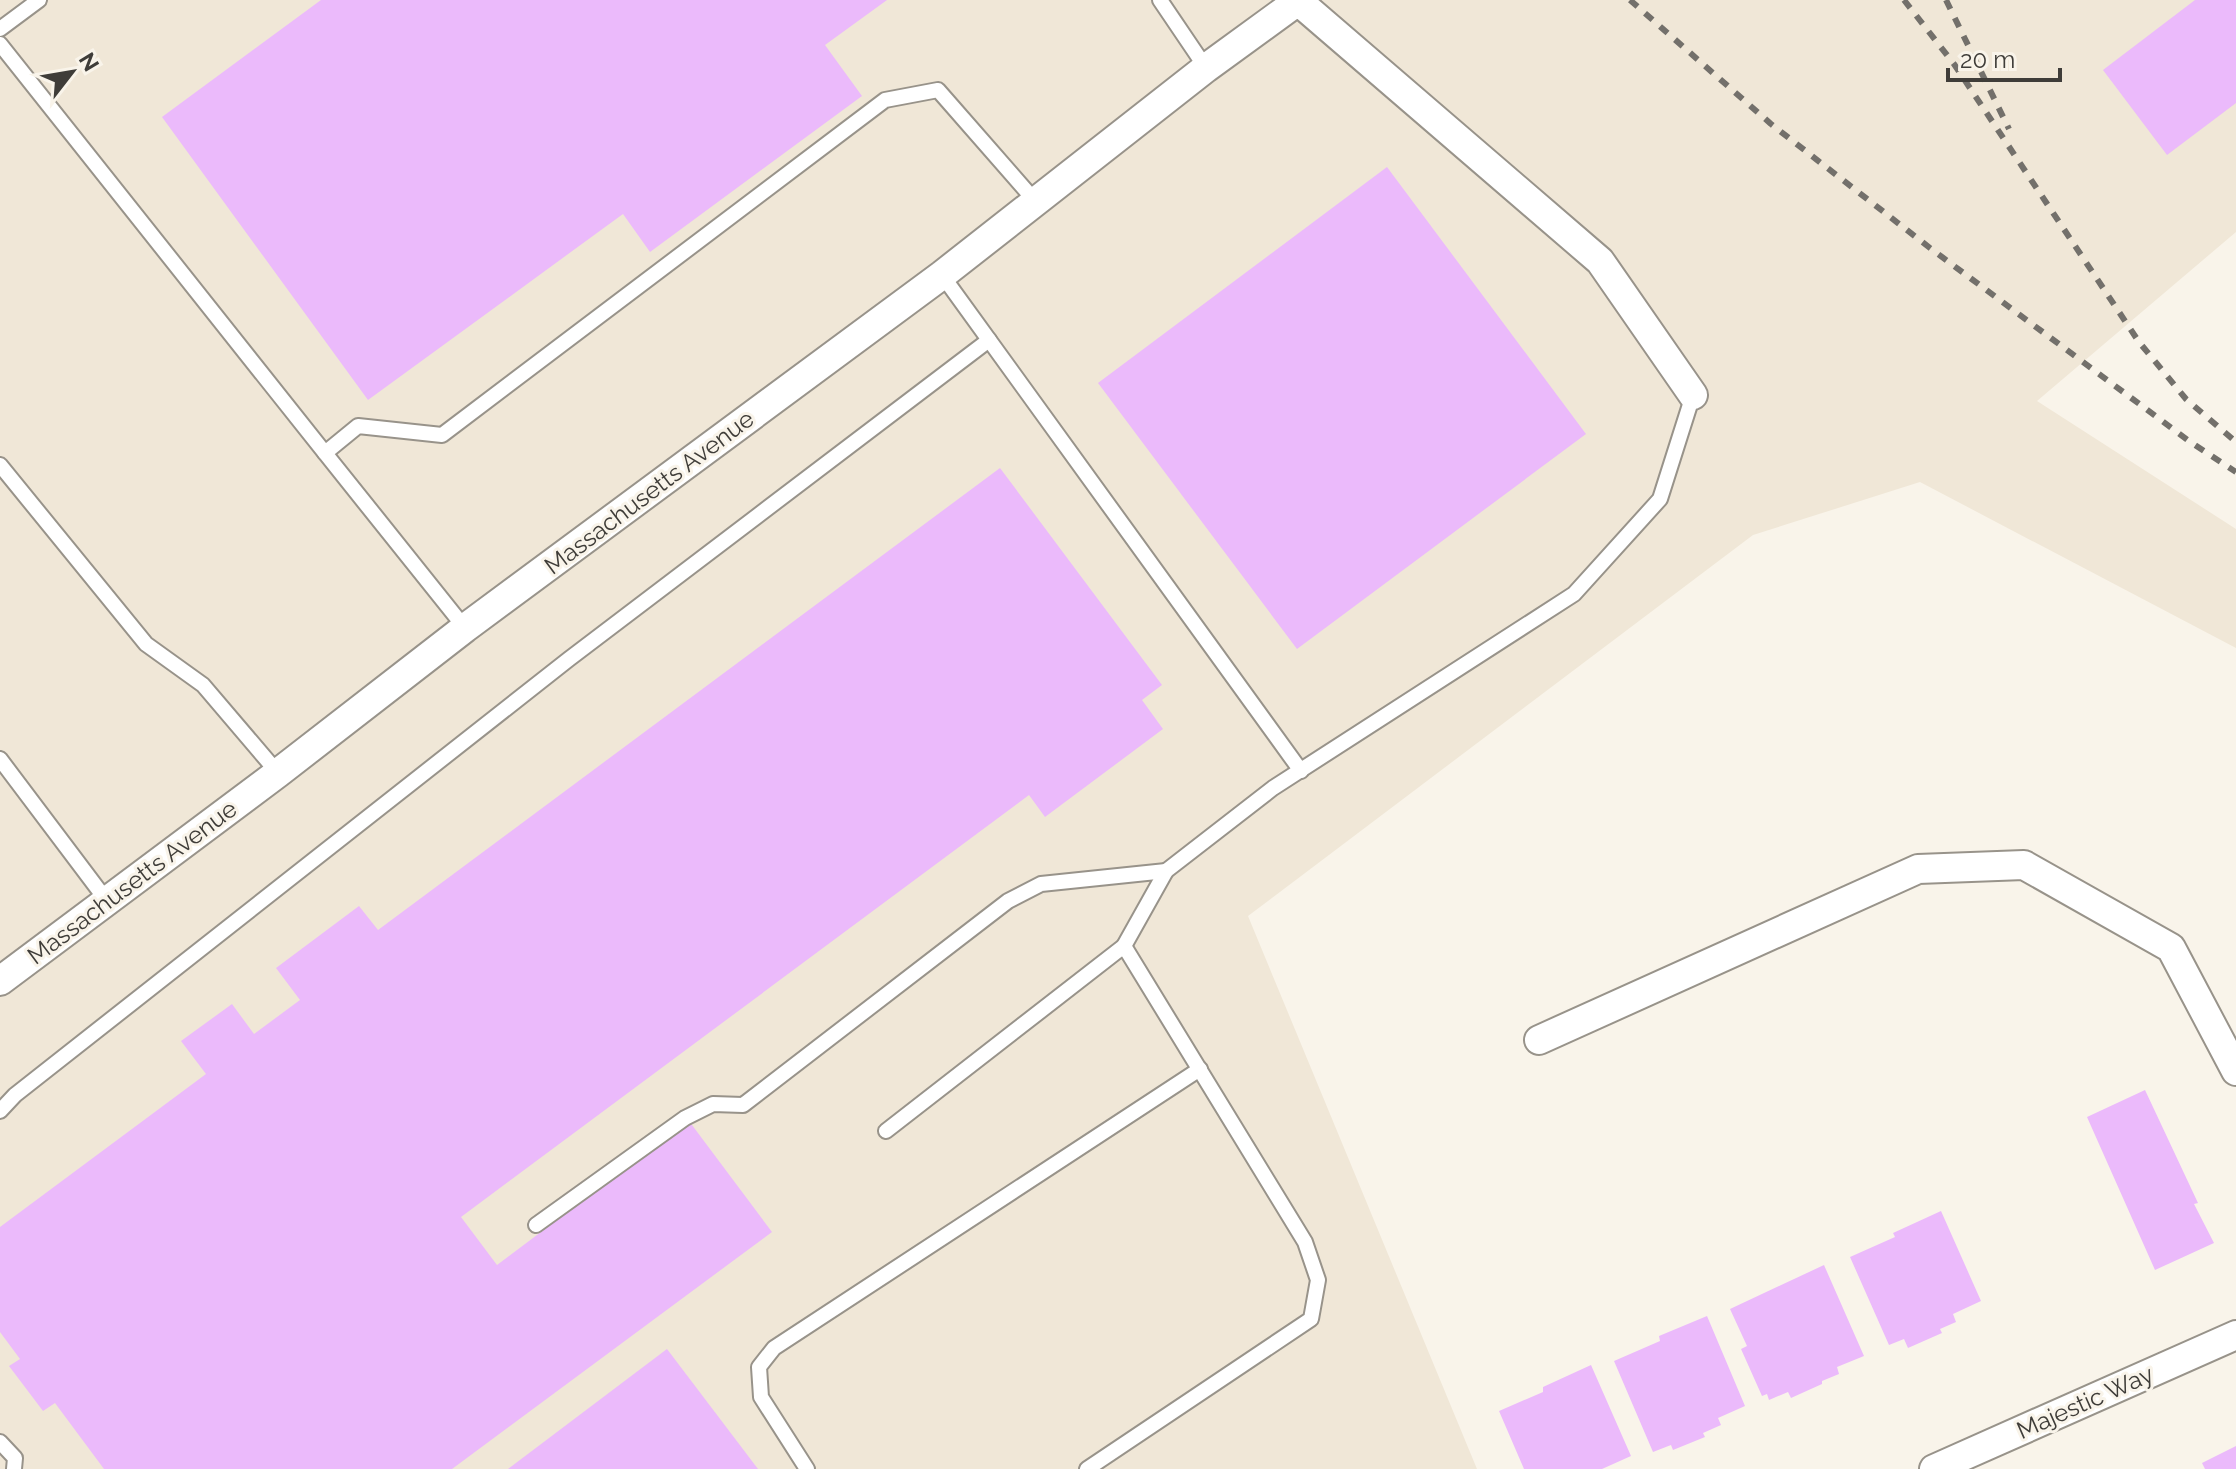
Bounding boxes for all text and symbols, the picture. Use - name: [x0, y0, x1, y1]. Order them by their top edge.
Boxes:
- north arrow: [32, 32, 112, 112]
- scale bar: [1948, 32, 2060, 82]
- text: 20 m: [1960, 45, 2015, 74]
- text: N: [74, 48, 105, 76]
- street label: Massachusetts Avenue: [539, 404, 759, 580]
- street label: Massachusetts Avenue: [22, 794, 242, 970]
- street label: Majestic Way: [2012, 1359, 2158, 1445]

